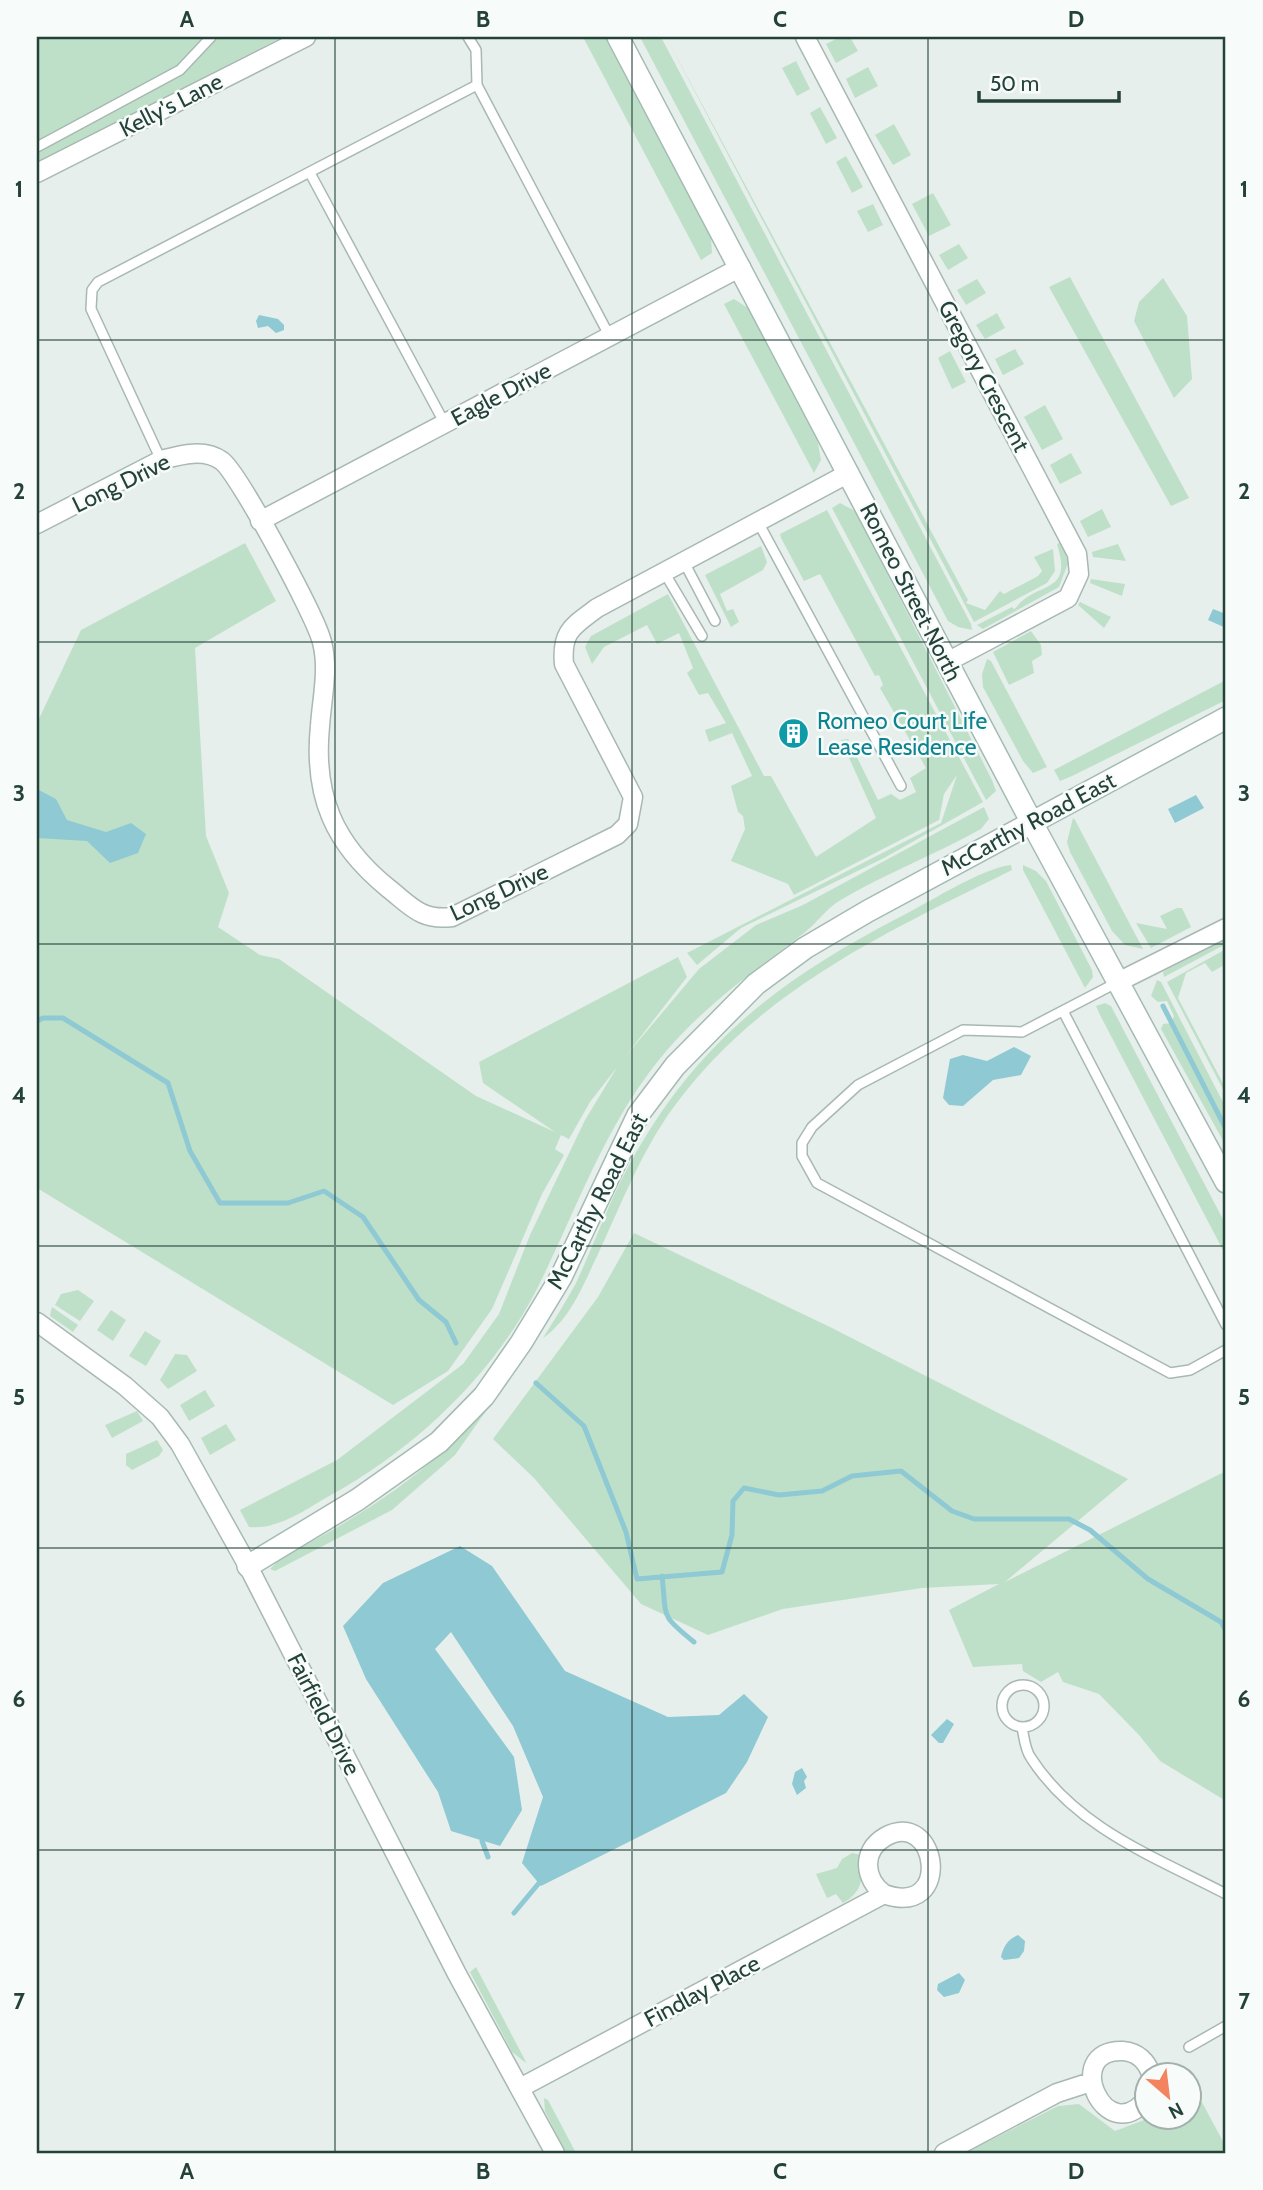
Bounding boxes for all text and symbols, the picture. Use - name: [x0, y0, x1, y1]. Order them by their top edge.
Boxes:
- text: A: [180, 5, 195, 33]
- text: B: [476, 5, 490, 33]
- text: C: [773, 5, 787, 33]
- text: D: [1068, 5, 1084, 33]
- scale bar: [979, 60, 1120, 104]
- street label: Kelly's Lane: [115, 67, 227, 143]
- text: 50 m: [990, 71, 1039, 96]
- text: 1: [15, 175, 23, 203]
- text: 1: [1240, 175, 1248, 203]
- street label: Gregory Crescent: [932, 296, 1036, 457]
- street label: Eagle Drive: [446, 356, 556, 432]
- street label: Long Drive: [68, 447, 175, 519]
- text: 2: [13, 477, 25, 505]
- text: 2: [1238, 477, 1250, 505]
- street label: Romeo Street North: [854, 498, 968, 686]
- place label: Romeo Court Life Lease Residence: [817, 707, 987, 761]
- building icon: Romeo Court Life Lease Residence: [777, 717, 811, 751]
- street label: McCarthy Road East: [936, 766, 1120, 882]
- text: 3: [13, 779, 25, 807]
- text: 3: [1238, 779, 1250, 807]
- street label: Long Drive: [445, 857, 553, 927]
- text: 4: [12, 1081, 26, 1109]
- text: 4: [1237, 1081, 1251, 1109]
- street label: McCarthy Road East: [541, 1108, 654, 1294]
- text: 5: [13, 1383, 25, 1411]
- text: 5: [1238, 1383, 1250, 1411]
- street label: Fairfield Drive: [281, 1648, 367, 1780]
- text: 6: [13, 1685, 25, 1713]
- text: 6: [1238, 1685, 1250, 1713]
- street label: Findlay Place: [639, 1949, 765, 2033]
- text: 7: [13, 1987, 25, 2015]
- text: 7: [1238, 1987, 1250, 2015]
- north arrow: [1134, 2060, 1204, 2130]
- text: N: [1164, 2097, 1187, 2124]
- text: A: [180, 2157, 195, 2185]
- text: B: [476, 2157, 490, 2185]
- text: C: [773, 2157, 787, 2185]
- text: D: [1068, 2157, 1084, 2185]

